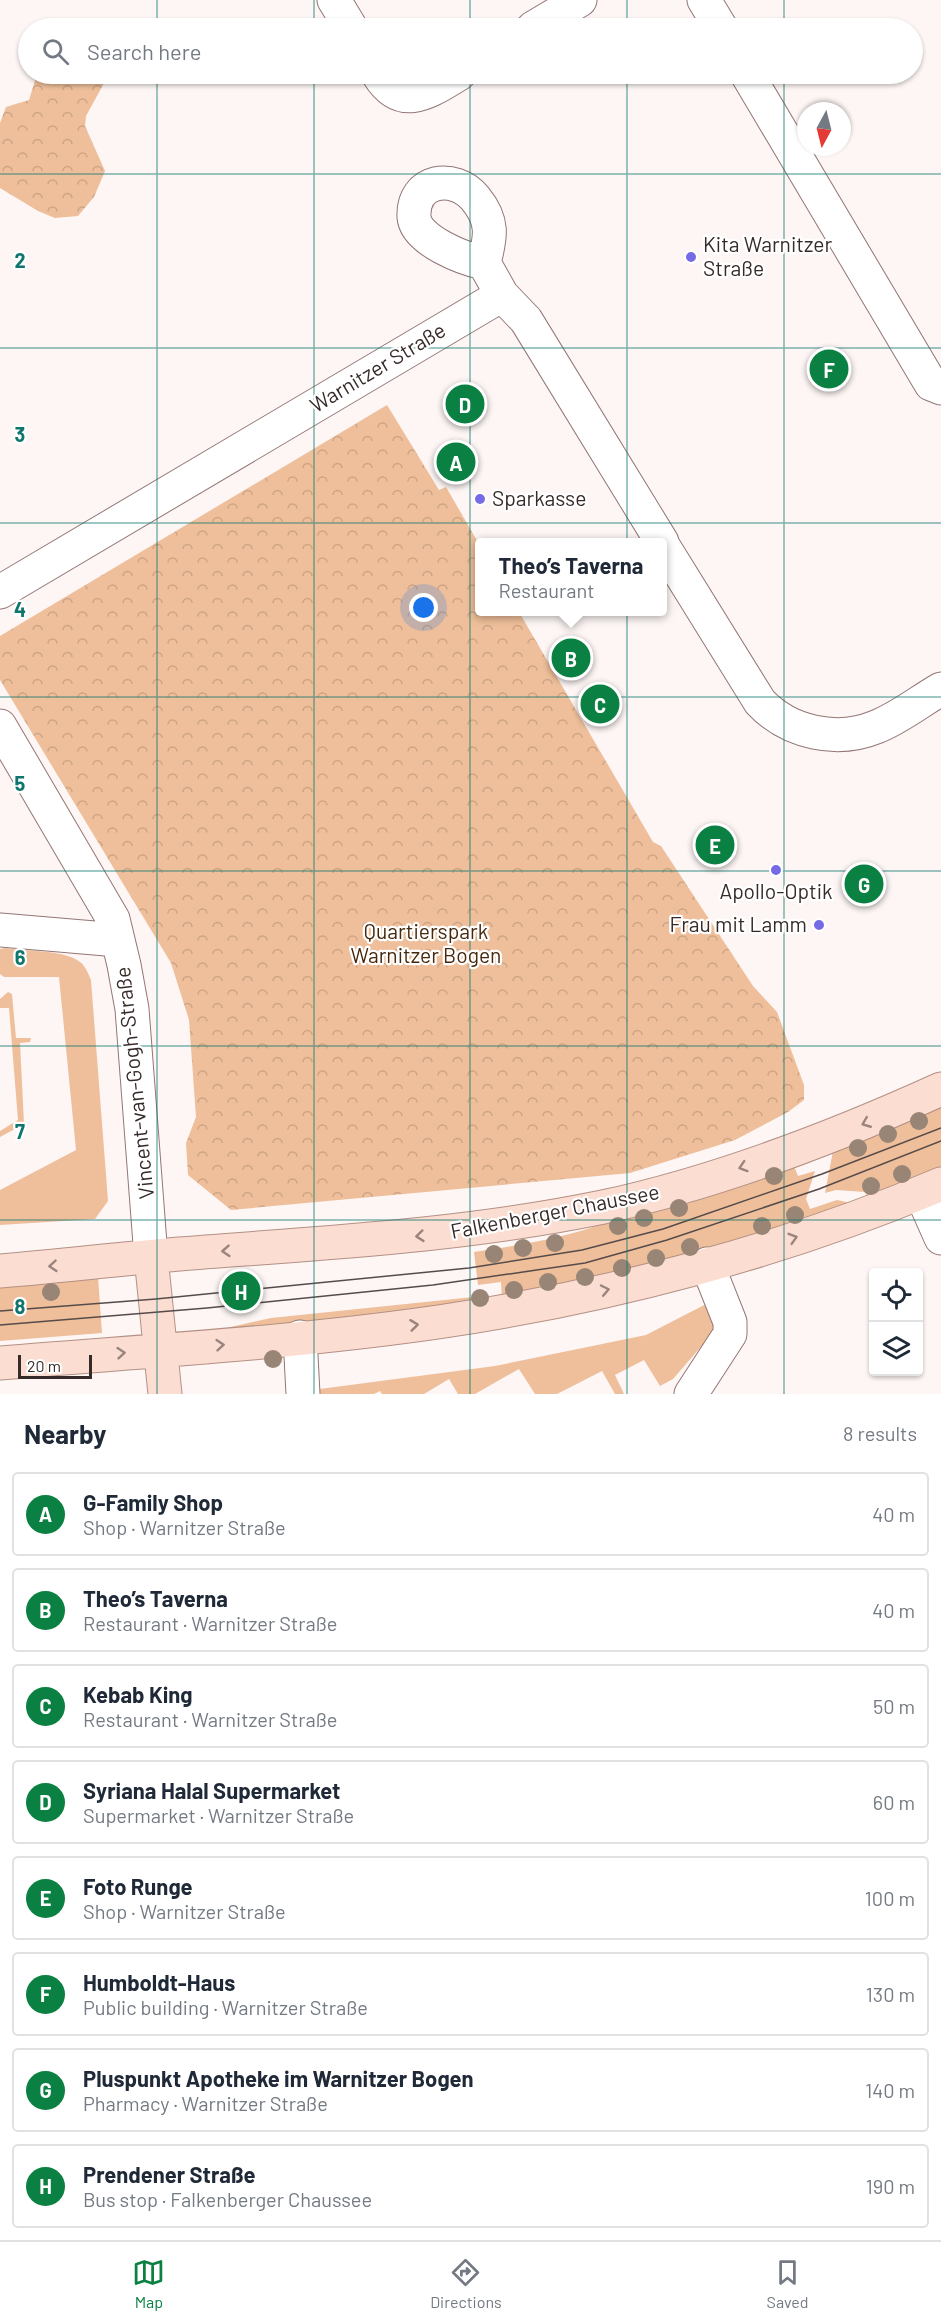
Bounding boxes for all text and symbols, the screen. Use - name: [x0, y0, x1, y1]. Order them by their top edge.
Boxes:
- search box: [18, 18, 923, 84]
- icon: search: [39, 35, 72, 68]
- text: Search here: [87, 38, 201, 64]
- north arrow: [797, 102, 851, 156]
- place label: Kita Warnitzer Straße: [703, 231, 832, 280]
- text: 2: [14, 248, 26, 272]
- marker: Kita Warnitzer Straße: [684, 250, 698, 264]
- street label: Warnitzer Straße: [305, 316, 450, 417]
- pin: F: [810, 346, 848, 392]
- pin: D: [446, 382, 484, 426]
- text: 3: [15, 422, 25, 446]
- pin: A: [436, 440, 476, 484]
- place label: Sparkasse: [492, 485, 586, 510]
- marker: Sparkasse: [473, 492, 487, 506]
- popup: [475, 538, 667, 616]
- text: Theo’s Taverna: [499, 552, 643, 578]
- text: Restaurant: [499, 578, 595, 602]
- your location: [409, 593, 438, 622]
- text: 4: [14, 597, 26, 621]
- pin: B: [552, 636, 590, 680]
- pin: C: [580, 682, 620, 726]
- text: 5: [15, 771, 26, 795]
- pin: E: [696, 822, 734, 868]
- pin: G: [844, 862, 884, 906]
- marker: Apollo-Optik: [769, 863, 783, 877]
- place label: Apollo-Optik: [719, 878, 833, 903]
- place label: Frau mit Lamm: [670, 911, 807, 936]
- park label: Quartierspark Warnitzer Bogen: [351, 918, 501, 967]
- marker: Frau mit Lamm: [812, 918, 826, 932]
- text: 6: [15, 945, 26, 969]
- street label: Vincent-van-Gogh-Straße: [109, 966, 158, 1201]
- one-way arrow: [861, 1116, 872, 1128]
- text: 7: [15, 1119, 25, 1143]
- one-way arrow: [738, 1160, 749, 1172]
- street label: Falkenberger Chaussee: [448, 1178, 661, 1243]
- one-way arrow: [415, 1229, 425, 1241]
- one-way arrow: [787, 1233, 798, 1245]
- one-way arrow: [221, 1244, 230, 1257]
- one-way arrow: [49, 1259, 58, 1272]
- pin: H: [222, 1268, 260, 1314]
- map controls: [869, 1268, 923, 1376]
- button: locate: [869, 1268, 923, 1322]
- one-way arrow: [600, 1284, 610, 1297]
- text: 8: [15, 1294, 26, 1318]
- one-way arrow: [409, 1319, 418, 1332]
- button: layers: [869, 1322, 923, 1376]
- one-way arrow: [215, 1339, 224, 1352]
- one-way arrow: [117, 1347, 126, 1360]
- scale bar: [18, 1352, 92, 1380]
- text: 20 m: [27, 1356, 61, 1375]
- text: Nearby: [24, 1418, 106, 1449]
- text: 8 results: [843, 1421, 917, 1445]
- text: G-Family Shop: [83, 1489, 223, 1515]
- text: A: [39, 1502, 52, 1526]
- text: 40 m: [872, 1502, 915, 1526]
- text: Shop · Warnitzer Straße: [83, 1515, 286, 1539]
- text: Theo’s Taverna: [83, 1585, 228, 1611]
- text: B: [39, 1598, 52, 1622]
- text: 40 m: [872, 1598, 915, 1622]
- text: Restaurant · Warnitzer Straße: [83, 1611, 338, 1635]
- text: Kebab King: [83, 1681, 193, 1707]
- text: C: [39, 1694, 52, 1718]
- text: 50 m: [873, 1694, 915, 1718]
- text: Restaurant · Warnitzer Straße: [83, 1707, 338, 1731]
- text: Syriana Halal Supermarket: [83, 1777, 340, 1803]
- text: D: [39, 1790, 52, 1814]
- text: 60 m: [873, 1790, 915, 1814]
- text: Supermarket · Warnitzer Straße: [83, 1803, 354, 1827]
- text: Foto Runge: [83, 1873, 193, 1899]
- text: E: [40, 1886, 51, 1910]
- text: 100 m: [865, 1886, 915, 1910]
- text: Shop · Warnitzer Straße: [83, 1899, 286, 1923]
- text: Humboldt-Haus: [83, 1969, 235, 1995]
- text: F: [40, 1982, 51, 2006]
- text: 130 m: [866, 1982, 915, 2006]
- text: Public building · Warnitzer Straße: [83, 1995, 368, 2019]
- text: Pluspunkt Apotheke im Warnitzer Bogen: [83, 2065, 474, 2091]
- text: G: [39, 2078, 52, 2102]
- text: 140 m: [865, 2078, 915, 2102]
- text: Pharmacy · Warnitzer Straße: [83, 2091, 328, 2115]
- text: Prendener Straße: [83, 2161, 256, 2187]
- text: H: [39, 2174, 52, 2198]
- text: 190 m: [866, 2174, 915, 2198]
- text: Bus stop · Falkenberger Chaussee: [83, 2187, 372, 2211]
- tab: Map: [132, 2256, 165, 2311]
- tab: Directions: [430, 2256, 502, 2311]
- tab: Saved: [767, 2256, 809, 2311]

